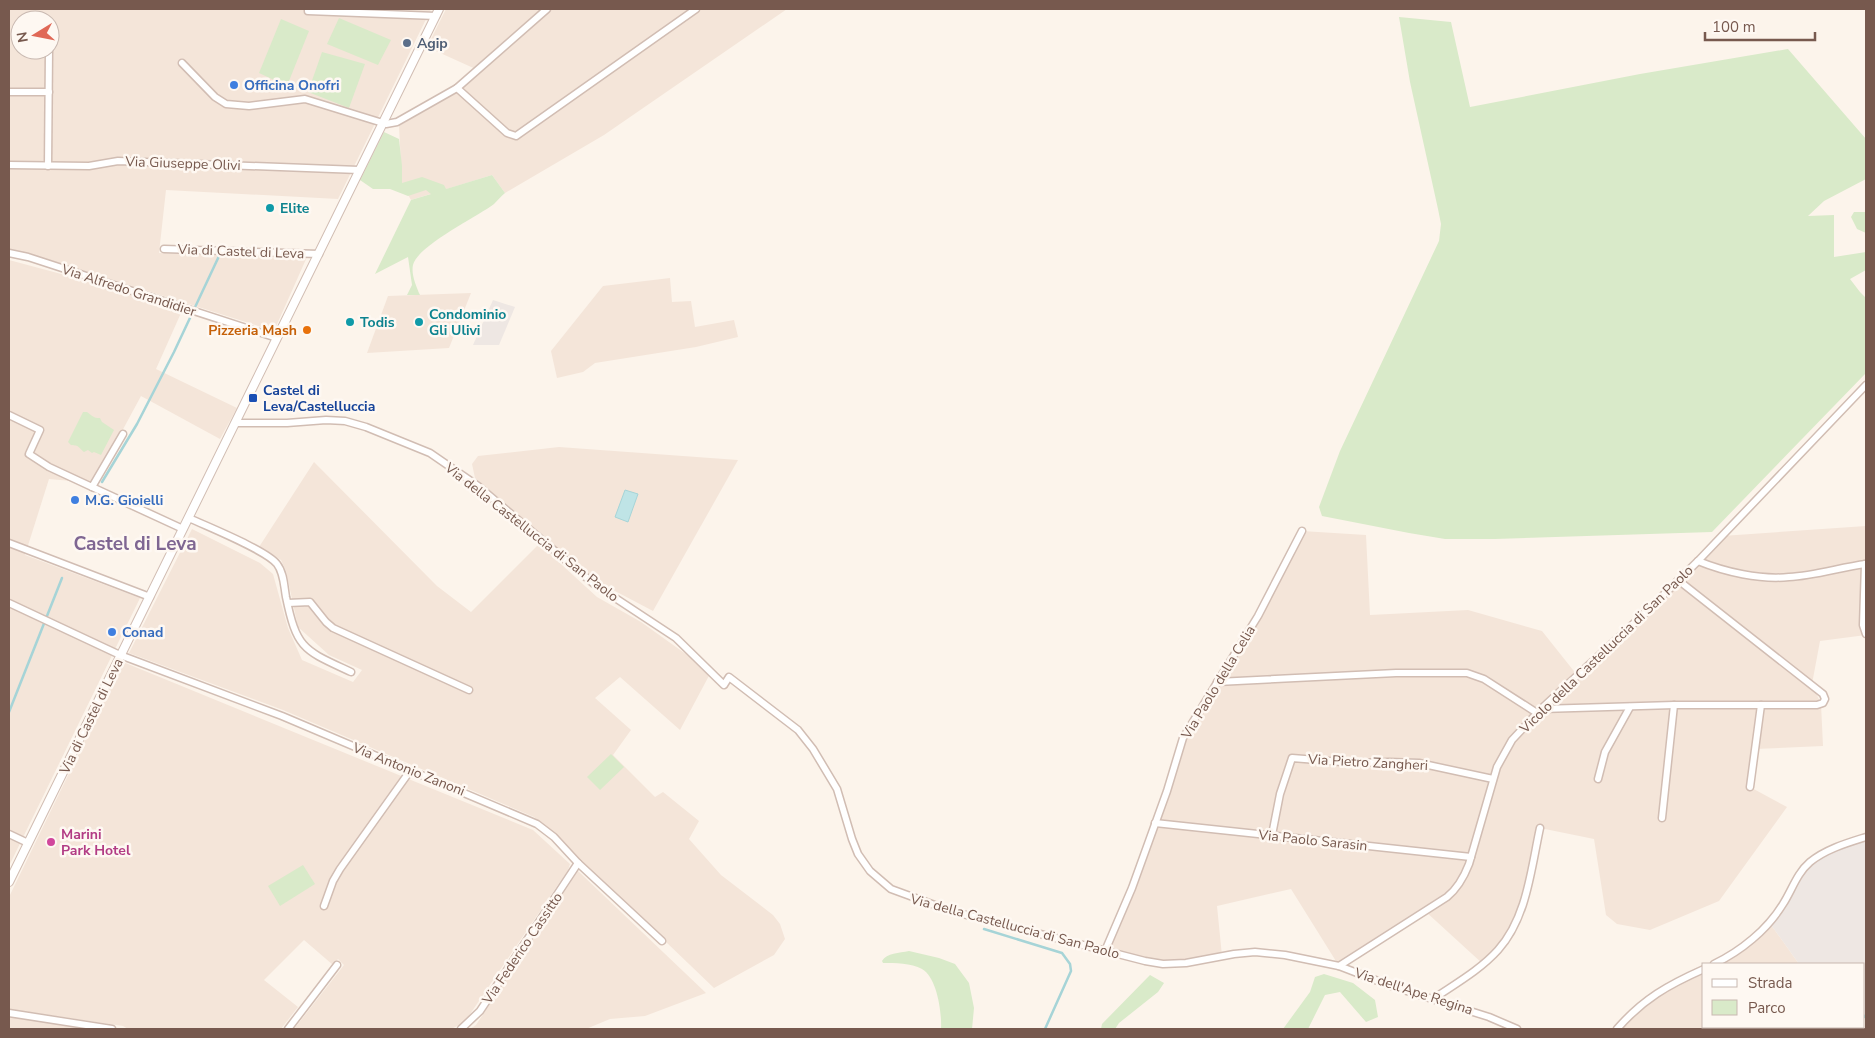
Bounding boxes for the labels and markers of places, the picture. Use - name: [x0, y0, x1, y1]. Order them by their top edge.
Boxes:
- place label: Agip: [417, 34, 448, 53]
- marker: Agip: [401, 37, 413, 49]
- place label: Officina Onofri: [244, 76, 339, 95]
- marker: Officina Onofri: [228, 79, 240, 91]
- place label: Elite: [280, 199, 310, 218]
- marker: Elite: [264, 202, 276, 214]
- place label: Condominio Gli Ulivi: [429, 305, 506, 340]
- place label: Todis: [360, 313, 395, 332]
- marker: Todis: [344, 316, 356, 328]
- marker: Condominio Gli Ulivi: [413, 316, 425, 328]
- place label: Pizzeria Mash: [208, 321, 297, 340]
- marker: Pizzeria Mash: [301, 324, 313, 336]
- place label: Castel di Leva/Castelluccia: [263, 381, 375, 416]
- marker: Castel di Leva/Castelluccia: [247, 392, 259, 404]
- place label: M.G. Gioielli: [85, 491, 163, 510]
- marker: M.G. Gioielli: [69, 494, 81, 506]
- place label: Conad: [122, 623, 163, 642]
- marker: Conad: [106, 626, 118, 638]
- place label: Marini Park Hotel: [61, 825, 131, 860]
- marker: Marini Park Hotel: [45, 836, 57, 848]

